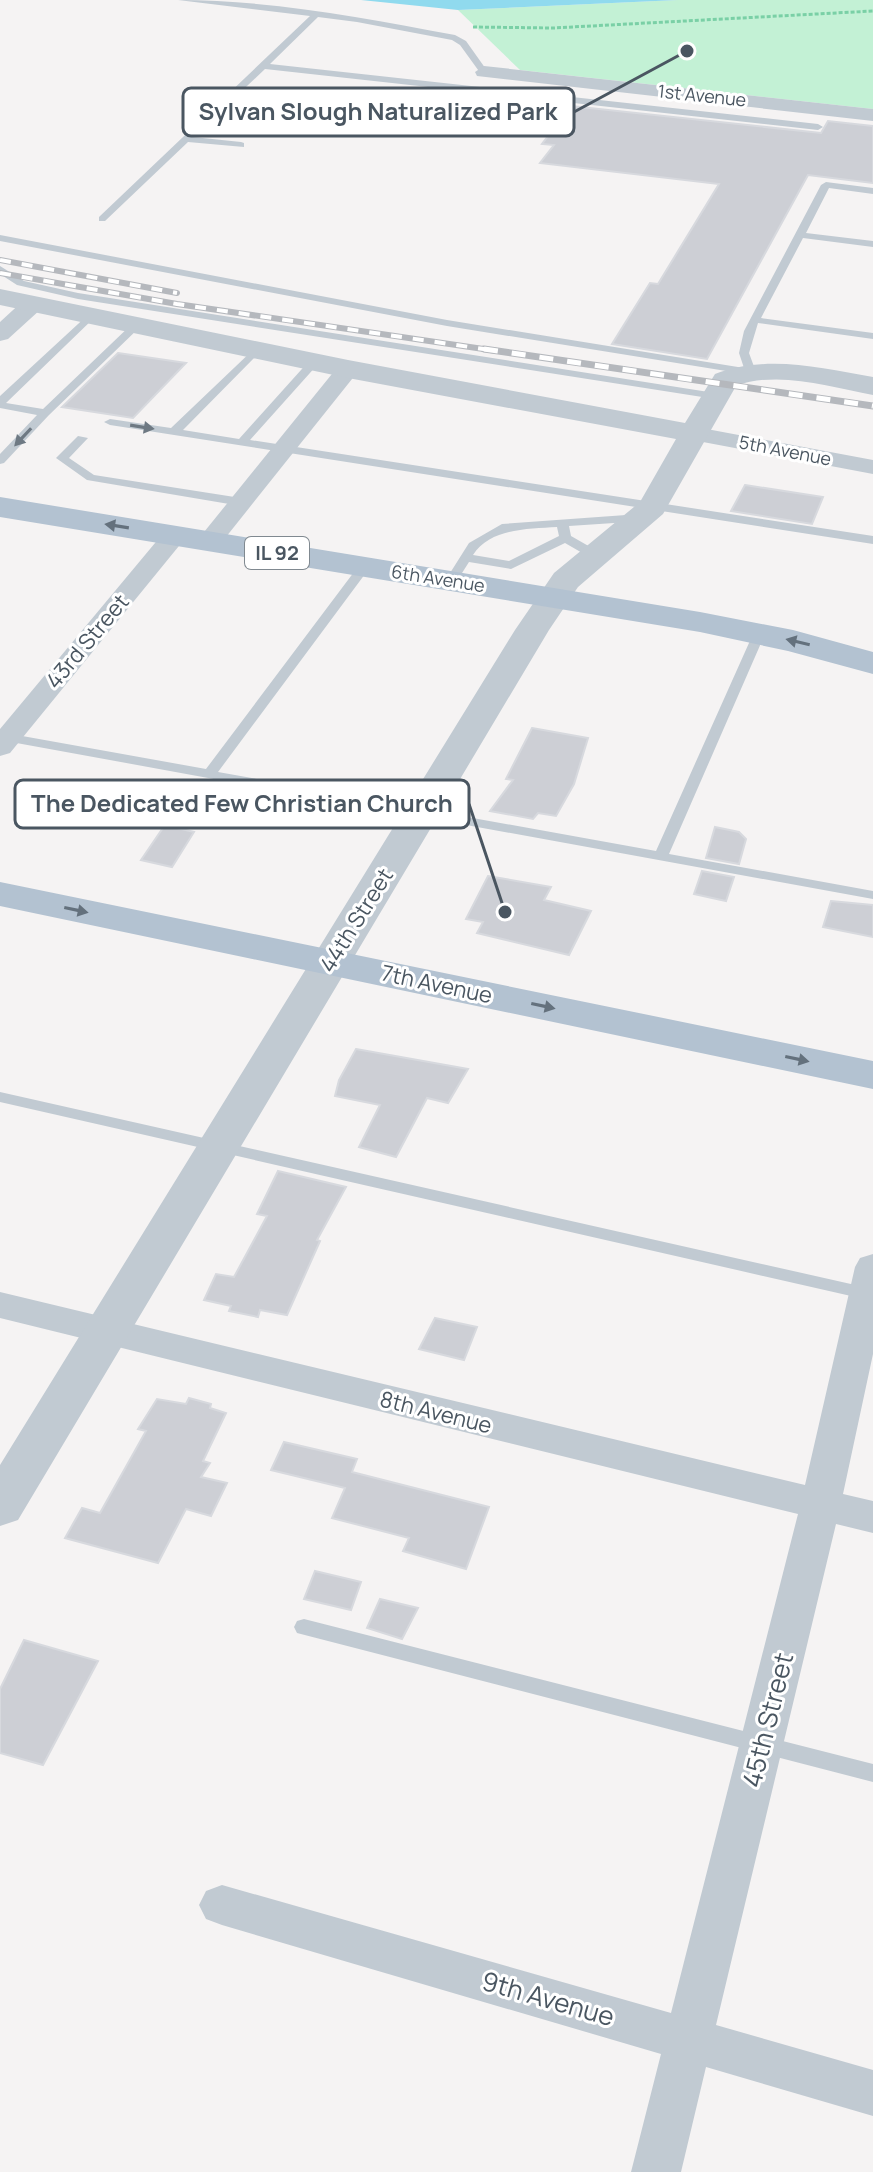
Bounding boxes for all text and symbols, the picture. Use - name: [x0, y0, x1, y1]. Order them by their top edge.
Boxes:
- street label: 1st Avenue: [657, 78, 748, 112]
- callout: Sylvan Slough Naturalized Park: [183, 88, 574, 136]
- text: Sylvan Slough Naturalized Park: [198, 94, 559, 127]
- one-way arrow: [130, 421, 155, 434]
- one-way arrow: [14, 427, 32, 446]
- street label: 5th Avenue: [737, 429, 833, 471]
- one-way arrow: [104, 520, 129, 532]
- road number: IL 92: [245, 537, 309, 569]
- street label: 6th Avenue: [390, 559, 487, 597]
- street label: 43rd Street: [39, 587, 136, 695]
- one-way arrow: [785, 635, 810, 648]
- callout: The Dedicated Few Christian Church: [15, 780, 469, 828]
- text: The Dedicated Few Christian Church: [31, 786, 453, 819]
- street label: 44th Street: [312, 862, 400, 978]
- one-way arrow: [64, 904, 89, 917]
- street label: 7th Avenue: [379, 958, 495, 1010]
- one-way arrow: [530, 1000, 555, 1013]
- one-way arrow: [785, 1053, 810, 1066]
- street label: 8th Avenue: [377, 1384, 495, 1440]
- street label: 45th Street: [733, 1649, 801, 1791]
- street label: 9th Avenue: [478, 1962, 619, 2034]

